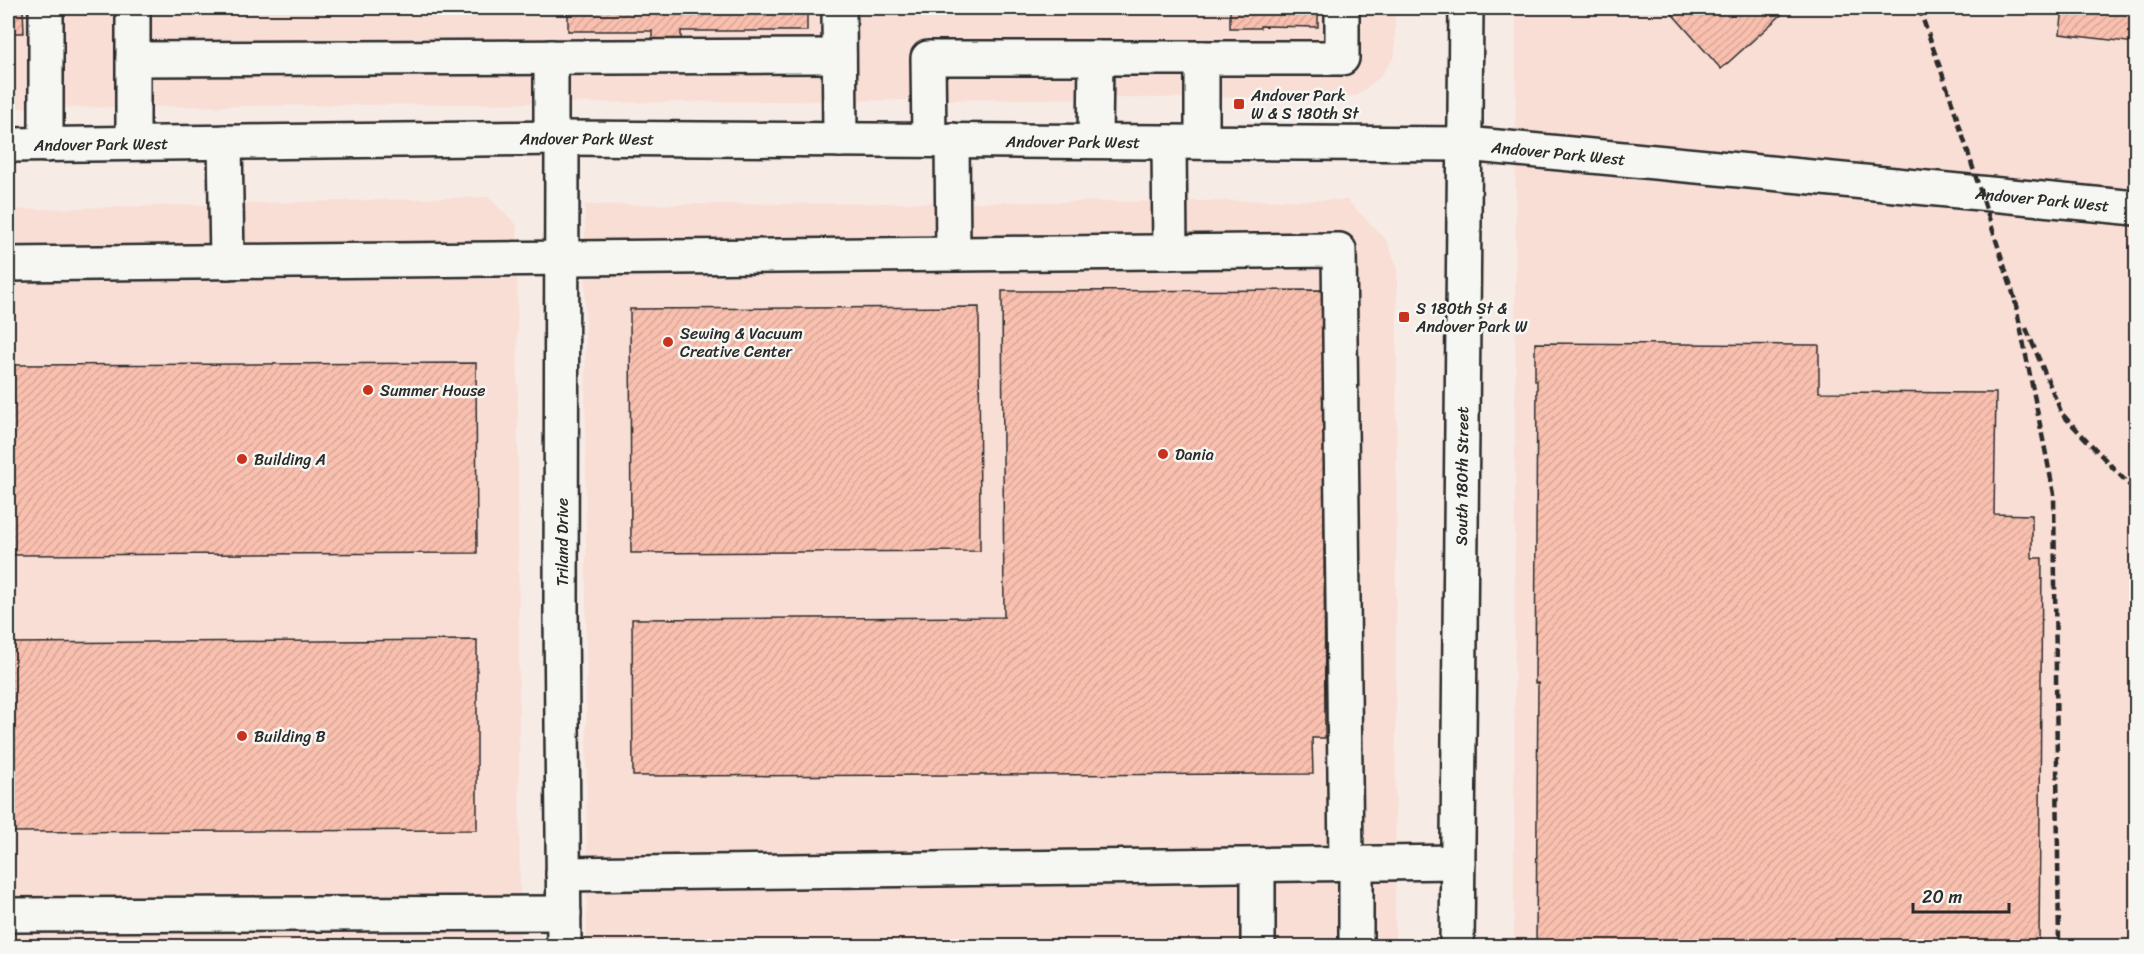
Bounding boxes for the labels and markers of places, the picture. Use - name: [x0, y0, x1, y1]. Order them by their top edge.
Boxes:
- place label: Andover Park W & S 180th St: [1250, 81, 1359, 128]
- marker: Andover Park W & S 180th St: [1232, 97, 1246, 111]
- place label: S 180th St & Andover Park W: [1415, 294, 1528, 341]
- marker: S 180th St & Andover Park W: [1397, 310, 1411, 324]
- place label: Sewing & Vacuum Creative Center: [680, 319, 803, 366]
- marker: Sewing & Vacuum Creative Center: [661, 335, 675, 349]
- place label: Summer House: [380, 376, 486, 405]
- marker: Summer House: [361, 383, 375, 397]
- place label: Dania: [1175, 440, 1214, 469]
- place label: Building A: [254, 445, 326, 474]
- marker: Dania: [1156, 447, 1170, 461]
- marker: Building A: [235, 452, 249, 466]
- place label: Building B: [254, 722, 326, 751]
- marker: Building B: [235, 729, 249, 743]

